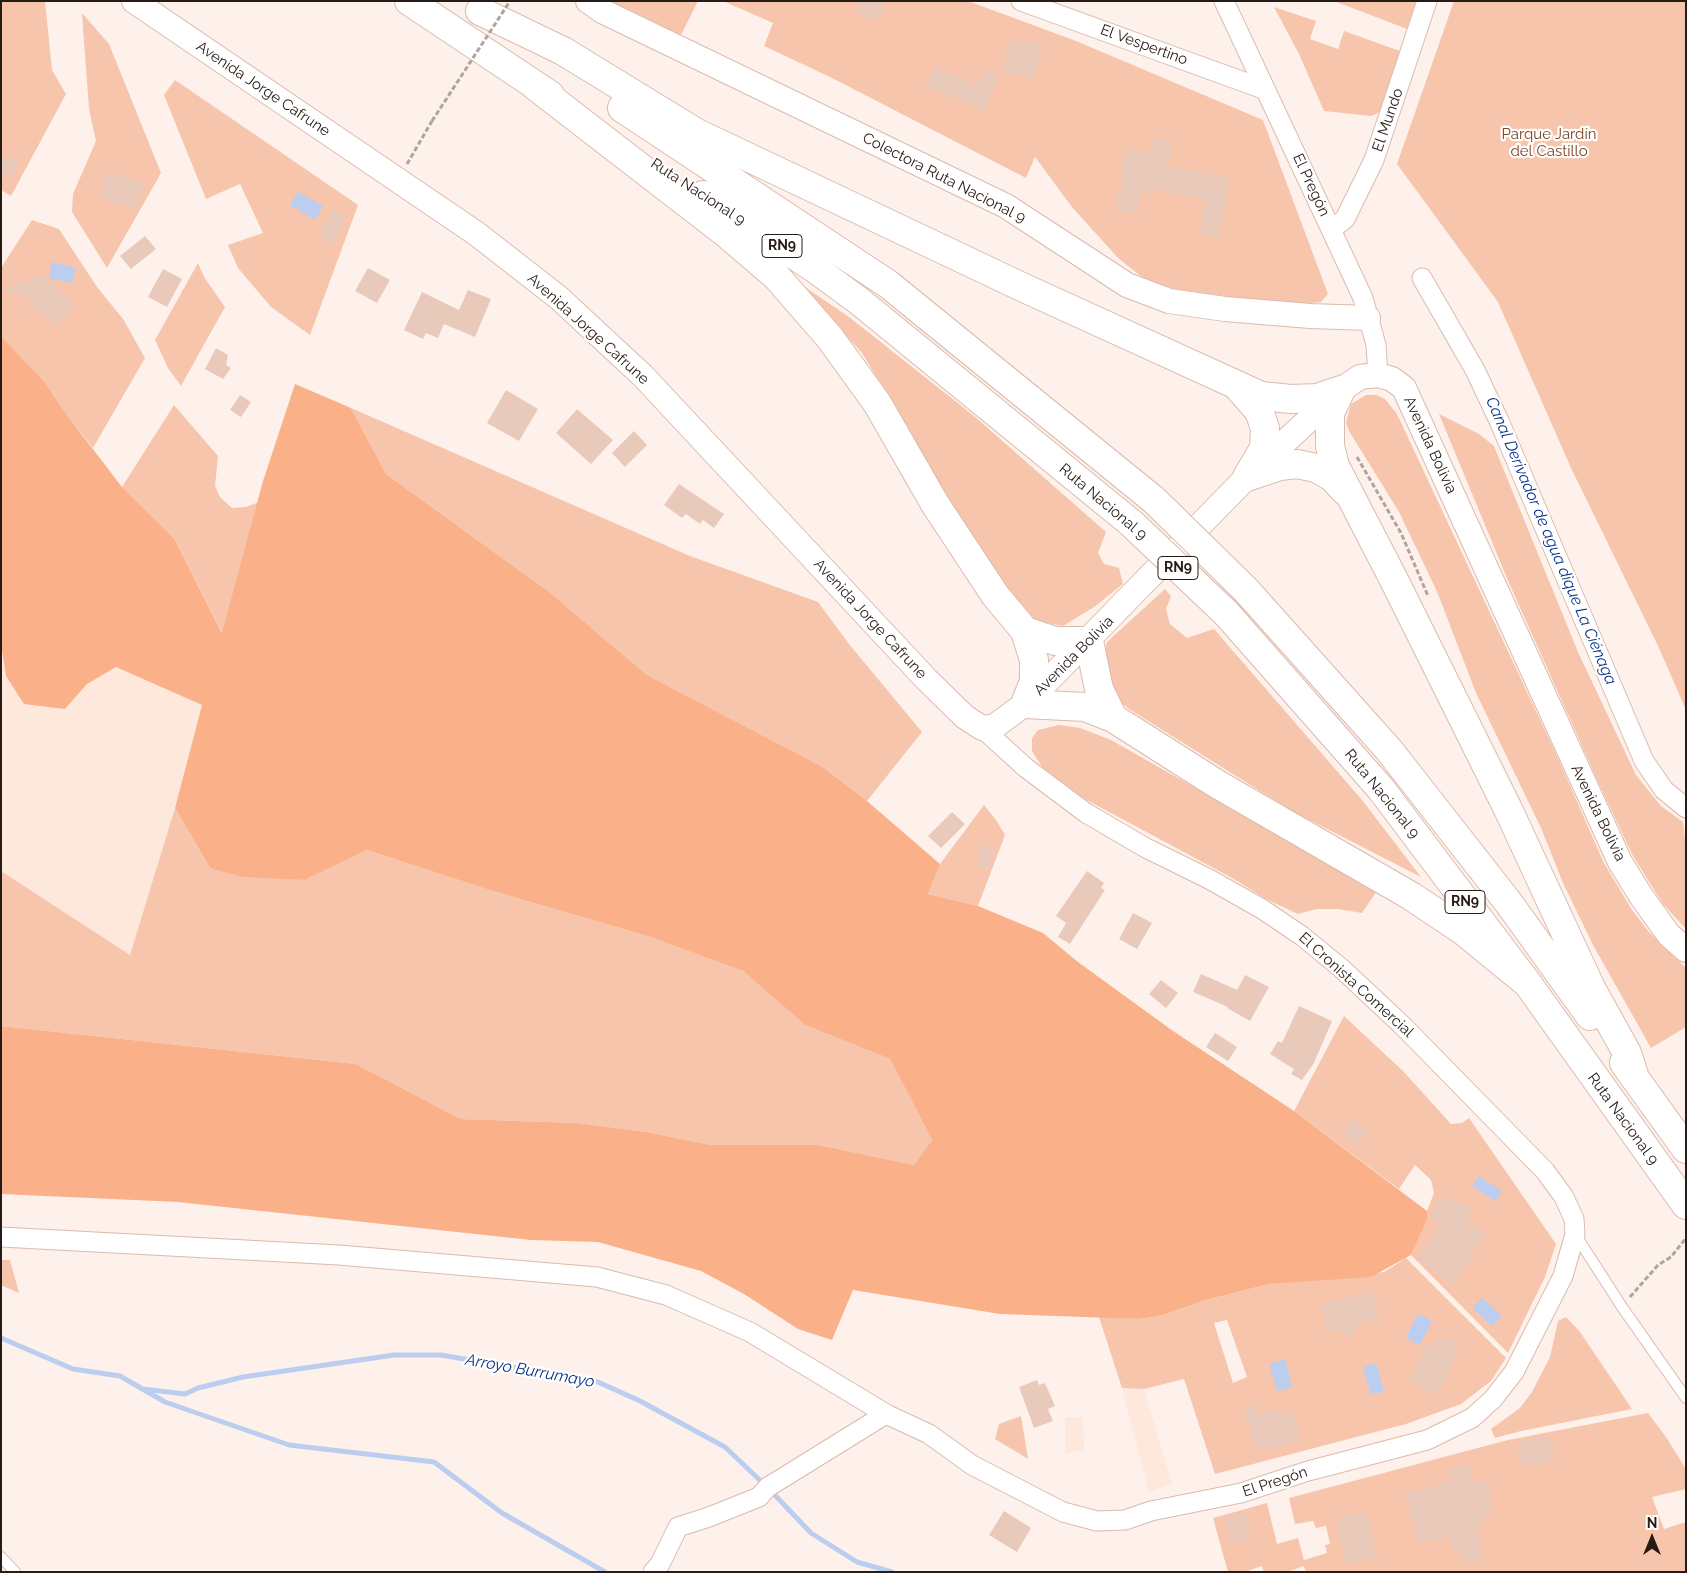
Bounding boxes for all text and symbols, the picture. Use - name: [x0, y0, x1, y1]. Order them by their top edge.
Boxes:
- street label: El Vespertino: [1098, 21, 1190, 69]
- street label: Avenida Jorge Cafrune: [193, 37, 333, 141]
- street label: El Mundo: [1369, 86, 1407, 154]
- park label: Parque Jardín del Castillo: [1502, 125, 1596, 160]
- street label: Colectora Ruta Nacional 9: [859, 129, 1029, 227]
- street label: El Pregón: [1289, 151, 1333, 219]
- street label: Ruta Nacional 9: [647, 155, 749, 229]
- road number: RN9: [762, 235, 802, 258]
- street label: Avenida Jorge Cafrune: [523, 270, 653, 388]
- street label: Avenida Bolivia: [1400, 394, 1460, 496]
- water label: Canal Derivador de agua dique La Ciénaga: [1481, 394, 1621, 688]
- street label: Ruta Nacional 9: [1055, 460, 1151, 544]
- street label: Avenida Jorge Cafrune: [810, 555, 930, 683]
- road number: RN9: [1158, 556, 1198, 580]
- street label: Avenida Bolivia: [1030, 612, 1118, 700]
- street label: Ruta Nacional 9: [1341, 746, 1423, 842]
- street label: Avenida Bolivia: [1567, 762, 1629, 864]
- road number: RN9: [1445, 890, 1485, 914]
- street label: El Cronista Comercial: [1295, 929, 1417, 1041]
- street label: Ruta Nacional 9: [1584, 1069, 1662, 1169]
- water label: Arroyo Burrumayo: [464, 1350, 596, 1392]
- street label: El Pregón: [1240, 1463, 1310, 1501]
- north arrow: [1627, 1513, 1677, 1563]
- text: N: [1647, 1515, 1657, 1531]

